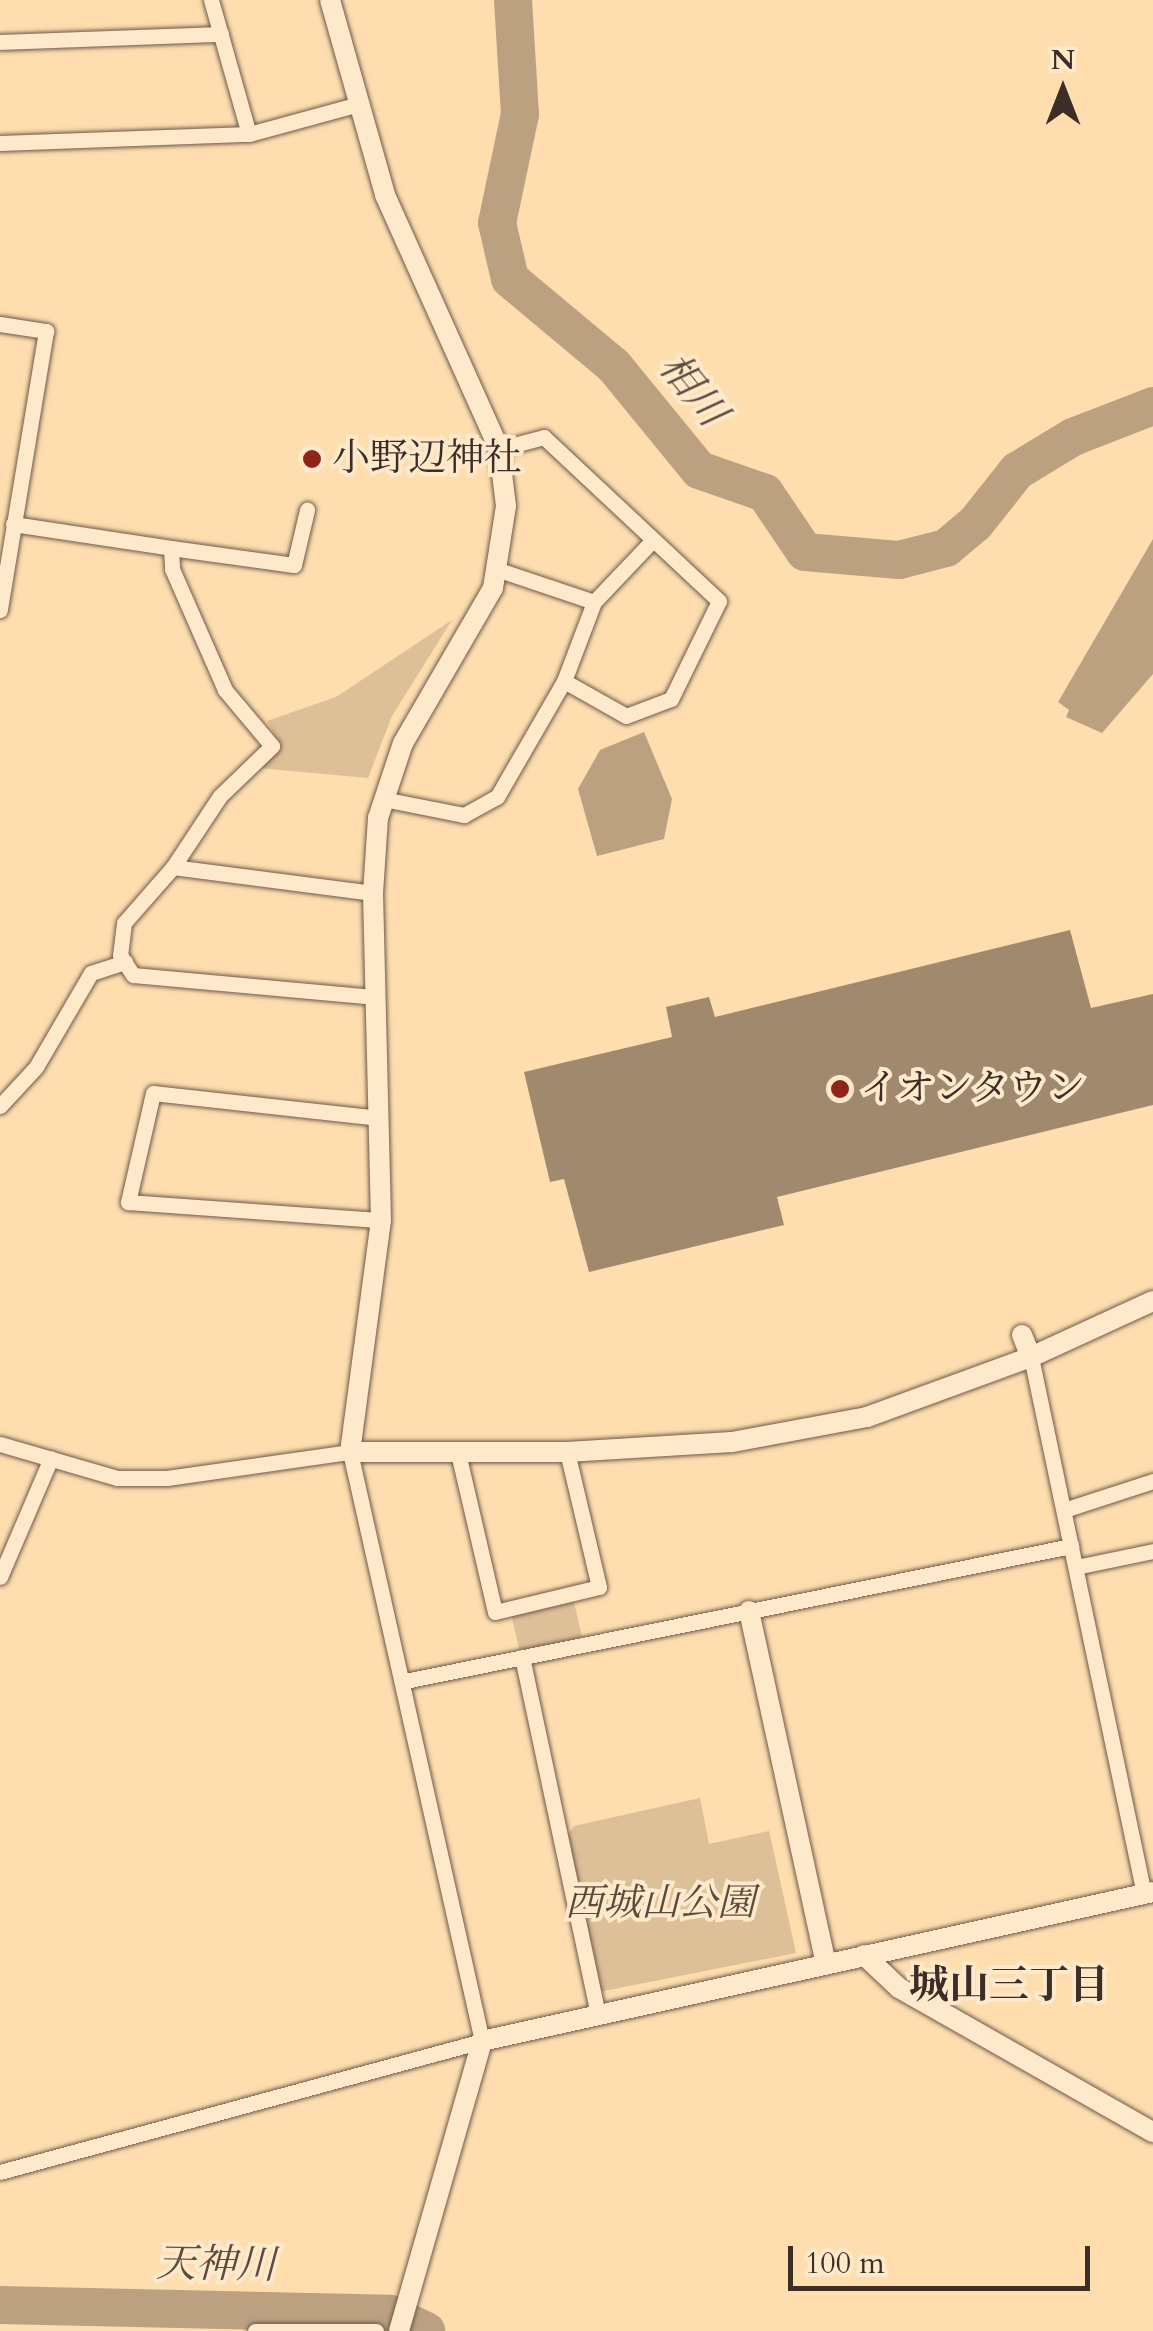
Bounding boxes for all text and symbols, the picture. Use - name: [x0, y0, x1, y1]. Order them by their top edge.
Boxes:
- north arrow: [1013, 40, 1113, 140]
- text: N: [1051, 41, 1075, 79]
- water label: 相川: [648, 344, 736, 436]
- place label: 小野辺神社: [332, 436, 522, 482]
- marker: 小野辺神社: [301, 448, 323, 470]
- place label: イオンタウン: [860, 1066, 1088, 1112]
- marker: イオンタウン: [829, 1078, 851, 1100]
- park label: 西城山公園: [565, 1881, 755, 1927]
- district label: 城山三丁目: [909, 1962, 1109, 2010]
- scale bar: [793, 2226, 1096, 2288]
- water label: 天神川: [156, 2240, 276, 2290]
- text: 100 m: [805, 2243, 885, 2284]

